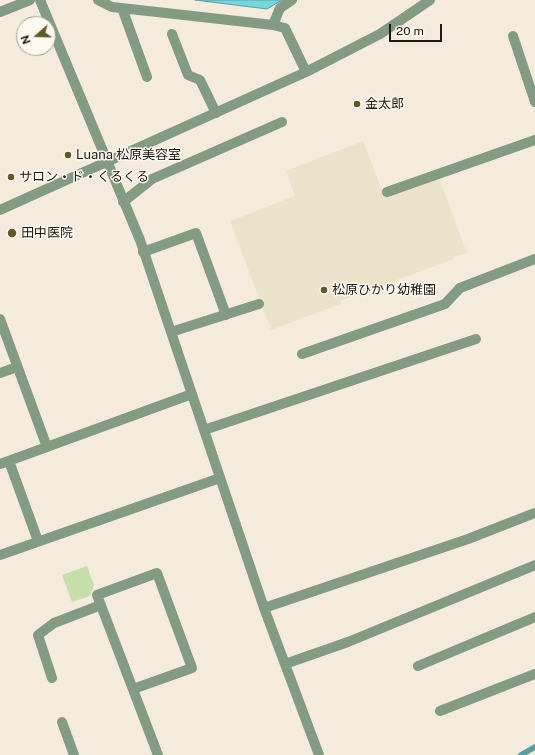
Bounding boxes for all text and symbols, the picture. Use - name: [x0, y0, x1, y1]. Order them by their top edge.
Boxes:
- north arrow: [16, 16, 56, 56]
- scale bar: [391, 16, 444, 42]
- text: 20 m: [396, 24, 424, 38]
- text: N: [19, 34, 33, 46]
- place label: 金太郎: [365, 96, 404, 112]
- marker: 金太郎: [352, 99, 362, 109]
- place label: Luana 松原美容室: [76, 147, 181, 163]
- marker: Luana 松原美容室: [63, 150, 73, 160]
- place label: サロン・ド・くるくる: [19, 169, 149, 185]
- marker: サロン・ド・くるくる: [6, 172, 16, 182]
- place label: 田中医院: [21, 225, 73, 241]
- marker: 田中医院: [6, 227, 18, 239]
- place label: 松原ひかり幼稚園: [332, 282, 436, 298]
- marker: 松原ひかり幼稚園: [319, 285, 329, 295]

